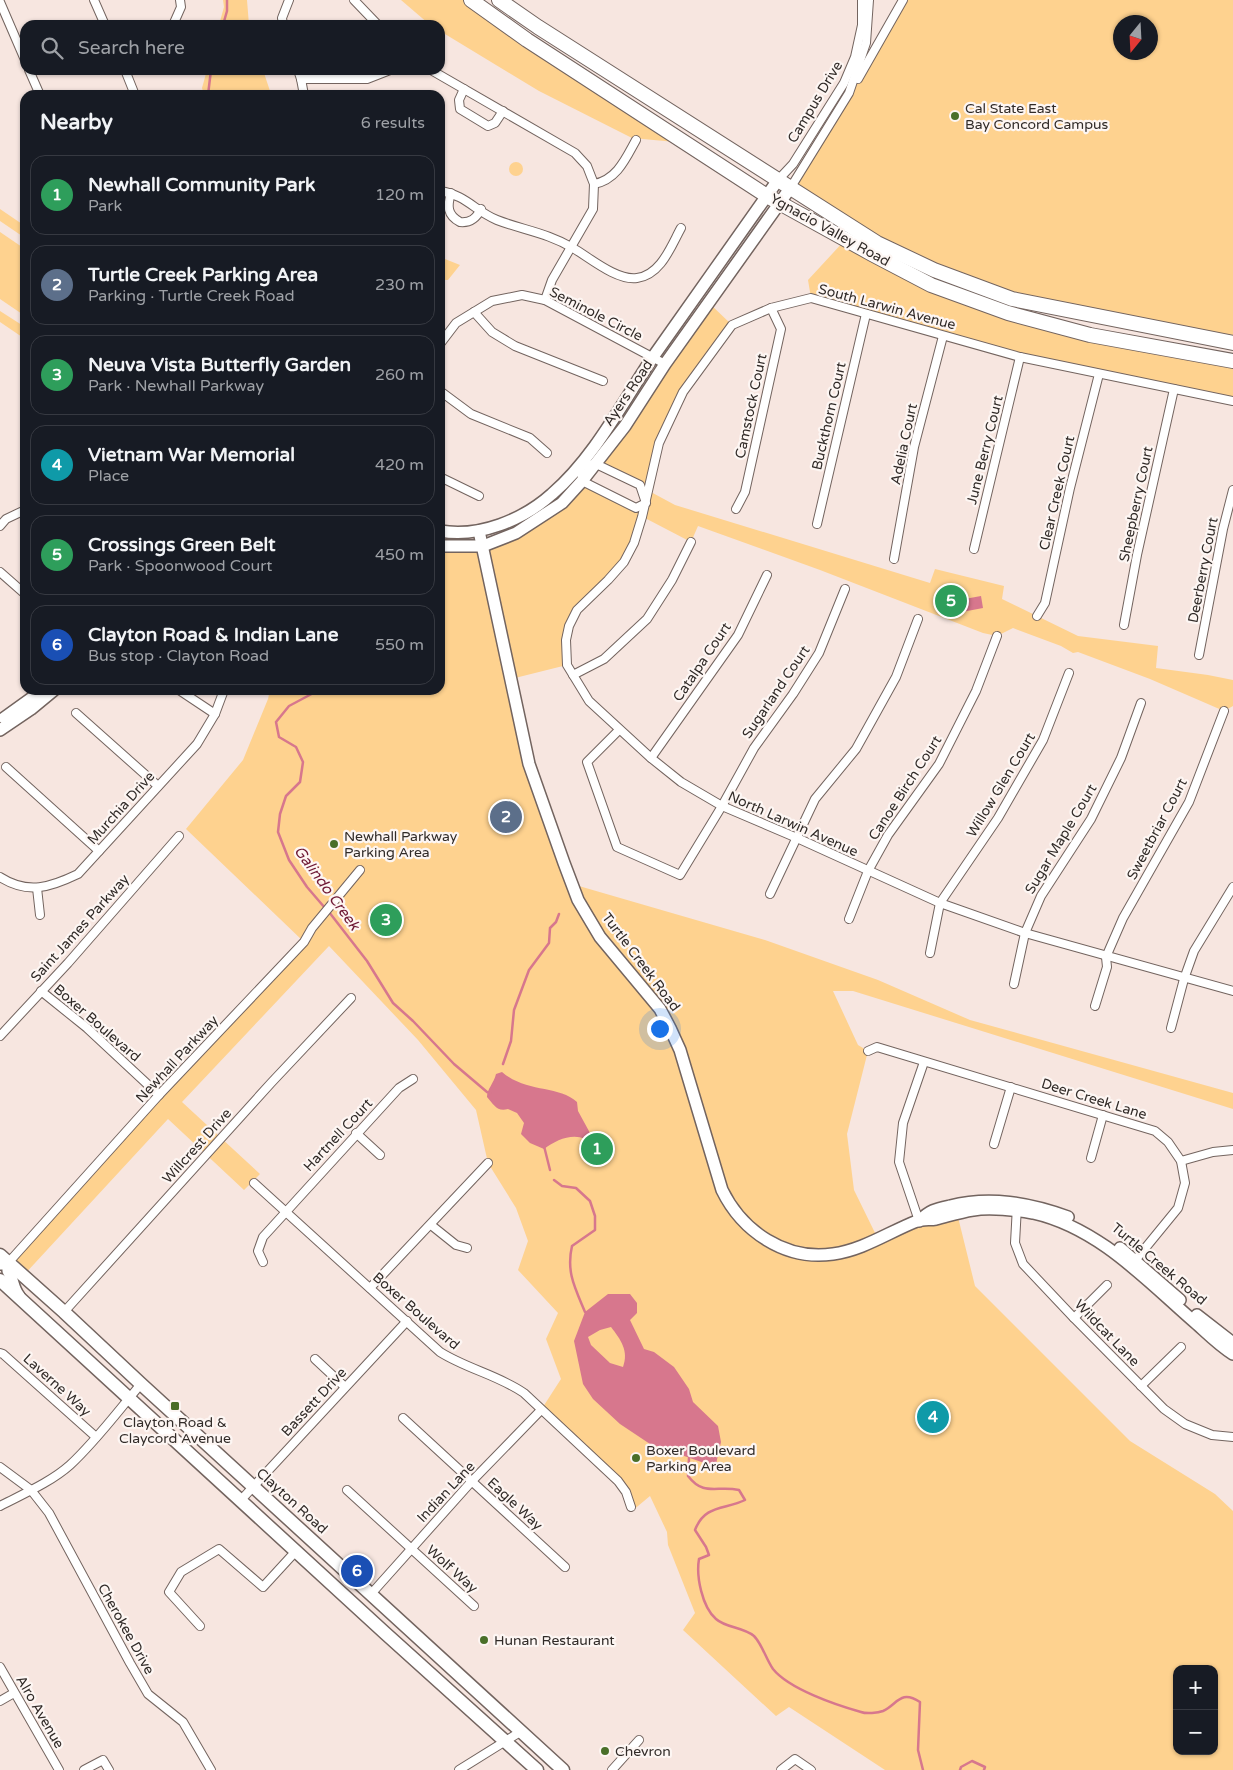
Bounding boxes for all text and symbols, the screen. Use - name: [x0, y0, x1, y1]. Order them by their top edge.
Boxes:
- north arrow: [1113, 15, 1158, 60]
- search box: [20, 20, 445, 75]
- icon: search: [38, 34, 66, 62]
- text: Search here: [78, 37, 185, 59]
- street label: Campus Drive: [784, 58, 846, 146]
- place label: Cal State East Bay Concord Campus: [965, 100, 1108, 133]
- text: Nearby: [40, 110, 113, 135]
- marker: Cal State East Bay Concord Campus: [949, 110, 961, 122]
- text: 6 results: [361, 113, 425, 133]
- text: Newhall Community Park: [88, 174, 315, 196]
- text: 1: [52, 185, 62, 205]
- text: 120 m: [375, 185, 424, 205]
- street label: Ygnacio Valley Road: [767, 190, 893, 270]
- text: Park: [88, 196, 122, 216]
- text: Turtle Creek Parking Area: [88, 264, 318, 286]
- text: 2: [52, 275, 62, 295]
- text: 230 m: [375, 275, 424, 295]
- street label: South Larwin Avenue: [817, 281, 958, 334]
- street label: Seminole Circle: [547, 283, 645, 345]
- text: Parking · Turtle Creek Road: [88, 286, 295, 306]
- street label: Camstock Court: [732, 351, 771, 460]
- text: Neuva Vista Butterfly Garden: [88, 354, 351, 376]
- street label: Ayers Road: [600, 357, 656, 429]
- street label: Buckthorn Court: [808, 360, 850, 472]
- text: 3: [52, 365, 62, 385]
- text: 260 m: [375, 365, 424, 385]
- text: Park · Newhall Parkway: [88, 376, 264, 396]
- street label: June Berry Court: [963, 393, 1007, 506]
- street label: Adelia Court: [887, 401, 921, 486]
- street label: Clear Creek Court: [1036, 433, 1079, 552]
- text: Vietnam War Memorial: [88, 444, 295, 466]
- street label: Sheepberry Court: [1115, 444, 1157, 563]
- text: 4: [52, 455, 62, 475]
- text: 420 m: [375, 455, 424, 475]
- text: Place: [88, 466, 129, 486]
- street label: Deerberry Court: [1184, 515, 1222, 624]
- text: Crossings Green Belt: [88, 534, 275, 556]
- text: 5: [52, 545, 62, 565]
- text: 450 m: [375, 545, 424, 565]
- text: Park · Spoonwood Court: [88, 556, 272, 576]
- pin: 5: [935, 582, 967, 620]
- street label: Catalpa Court: [669, 619, 735, 705]
- text: Clayton Road & Indian Lane: [88, 624, 338, 646]
- text: 6: [52, 635, 62, 655]
- text: 550 m: [375, 635, 424, 655]
- street label: Sugarland Court: [739, 642, 814, 742]
- text: Bus stop · Clayton Road: [88, 646, 269, 666]
- street label: Willow Glen Court: [963, 729, 1039, 840]
- street label: Canoe Birch Court: [865, 732, 946, 844]
- street label: Murchia Drive: [84, 768, 158, 848]
- street label: Sweetbriar Court: [1123, 775, 1191, 883]
- street label: Sugar Maple Court: [1021, 780, 1101, 897]
- street label: North Larwin Avenue: [725, 788, 861, 860]
- pin: 2: [490, 798, 522, 836]
- place label: Newhall Parkway Parking Area: [344, 828, 458, 861]
- marker: Newhall Parkway Parking Area: [328, 838, 340, 850]
- water label: Galindo Creek: [290, 842, 365, 935]
- street label: Saint James Parkway: [27, 870, 133, 985]
- pin: 3: [370, 901, 402, 939]
- street label: Turtle Creek Road: [598, 909, 684, 1015]
- street label: Boxer Boulevard: [50, 981, 144, 1065]
- street label: Newhall Parkway: [132, 1011, 222, 1106]
- your location: [647, 1016, 673, 1042]
- street label: Deer Creek Lane: [1039, 1075, 1149, 1123]
- street label: Hartnell Court: [300, 1095, 377, 1175]
- street label: Willcrest Drive: [159, 1105, 235, 1187]
- pin: 1: [581, 1130, 613, 1168]
- street label: Turtle Creek Road: [1108, 1219, 1210, 1309]
- street label: Boxer Boulevard: [369, 1269, 463, 1353]
- street label: Wildcat Lane: [1071, 1296, 1143, 1370]
- street label: Laverne Way: [20, 1350, 95, 1420]
- street label: Bassett Drive: [278, 1364, 350, 1440]
- pin: 4: [917, 1398, 949, 1436]
- marker: Clayton Road & Claycord Avenue: [169, 1400, 181, 1412]
- place label: Clayton Road & Claycord Avenue: [119, 1414, 231, 1447]
- place label: Boxer Boulevard Parking Area: [646, 1442, 755, 1475]
- marker: Boxer Boulevard Parking Area: [630, 1452, 642, 1464]
- street label: Indian Lane: [413, 1458, 479, 1526]
- street label: Clayton Road: [253, 1465, 331, 1537]
- street label: Eagle Way: [484, 1474, 547, 1534]
- street label: Wolf Way: [423, 1541, 482, 1597]
- pin: 6: [341, 1552, 373, 1590]
- street label: Cherokee Drive: [94, 1581, 158, 1677]
- place label: Hunan Restaurant: [494, 1632, 615, 1649]
- marker: Hunan Restaurant: [478, 1634, 490, 1646]
- map controls: [1173, 1665, 1218, 1755]
- button: +: [1173, 1665, 1218, 1710]
- street label: Alro Avenue: [12, 1673, 68, 1751]
- button: −: [1173, 1710, 1218, 1755]
- place label: Chevron: [615, 1743, 671, 1760]
- marker: Chevron: [599, 1745, 611, 1757]

